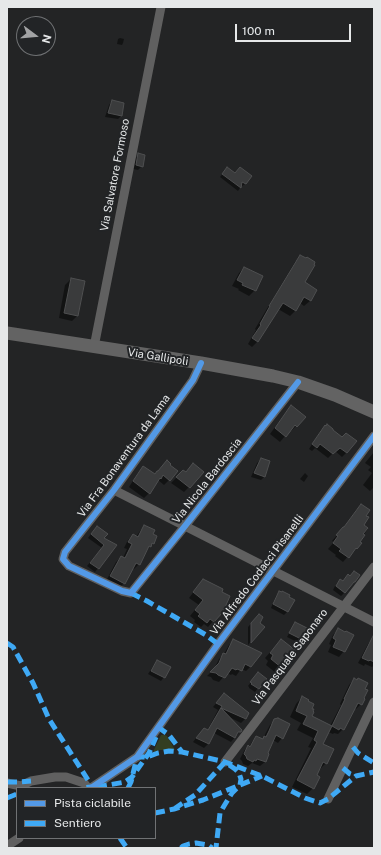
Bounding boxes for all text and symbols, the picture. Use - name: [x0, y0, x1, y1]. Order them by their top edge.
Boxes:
- north arrow: [16, 16, 56, 56]
- scale bar: [237, 16, 353, 42]
- text: 100 m: [242, 24, 275, 38]
- text: N: [40, 33, 54, 45]
- street label: Via Salvatore Formoso: [98, 118, 132, 232]
- street label: Via Gallipoli: [127, 346, 189, 368]
- street label: Via Fra Bonaventura da Lama: [75, 392, 173, 520]
- street label: Via Nicola Bardoscia: [170, 436, 244, 526]
- street label: Via Alfredo Codacci Pisanelli: [208, 512, 306, 638]
- street label: Via Pasquale Saponaro: [249, 606, 331, 708]
- legend: [16, 787, 156, 839]
- text: Pista ciclabile: [54, 796, 131, 810]
- text: Sentiero: [54, 816, 101, 830]

